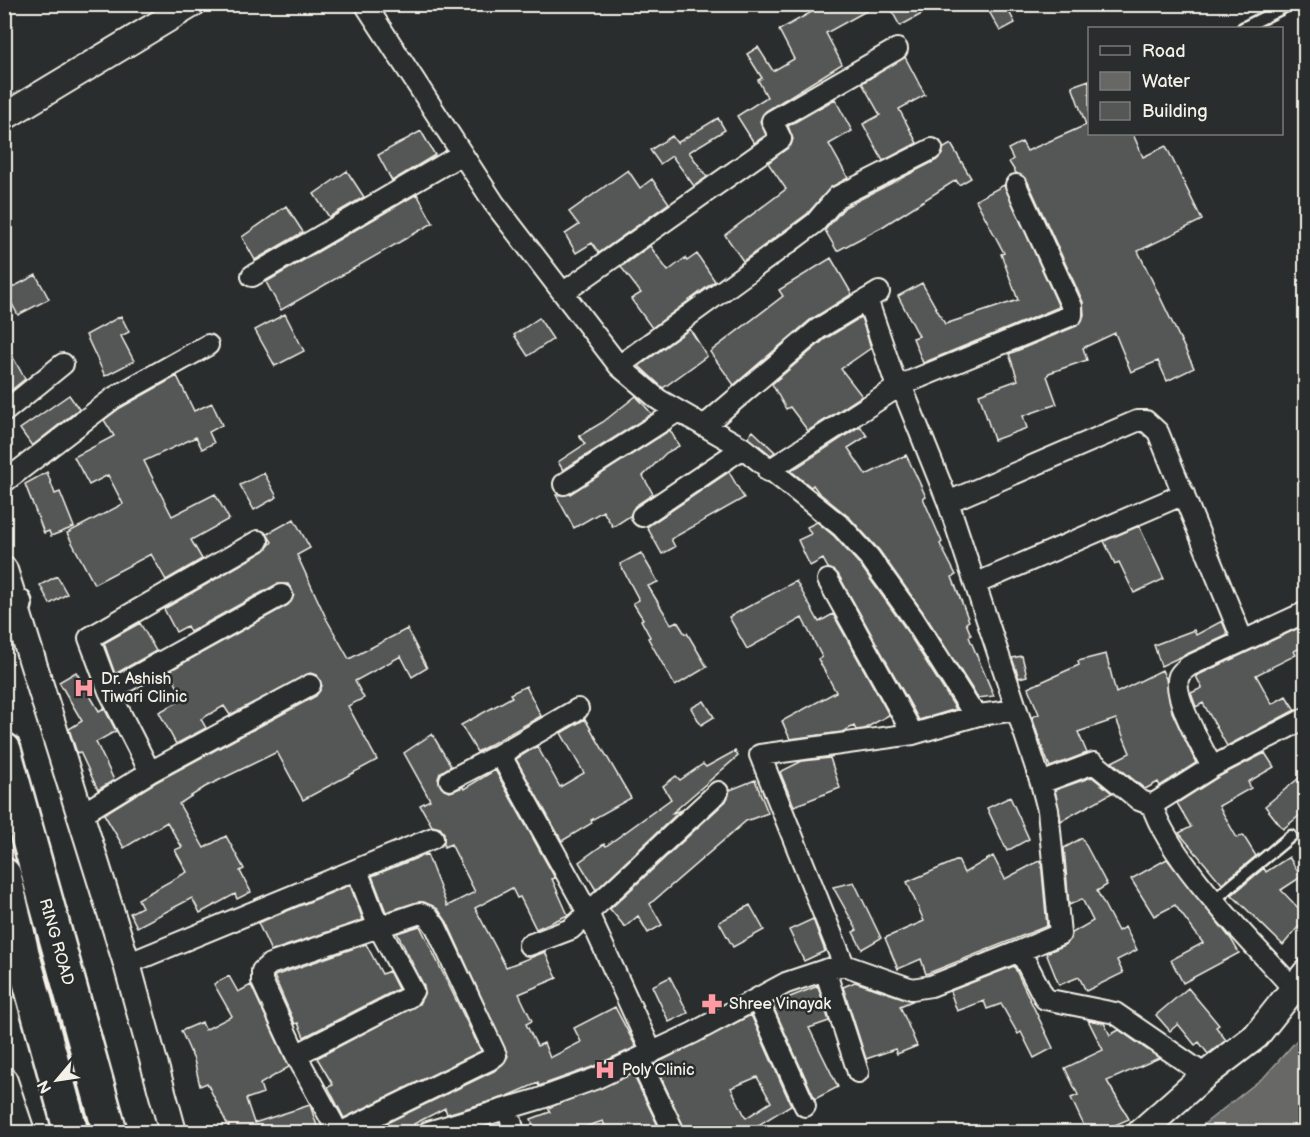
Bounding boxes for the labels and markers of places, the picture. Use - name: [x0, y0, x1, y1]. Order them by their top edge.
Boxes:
- place label: Dr. Ashish Tiwari Clinic: [101, 670, 187, 707]
- hospital icon: Dr. Ashish Tiwari Clinic: [72, 676, 96, 700]
- pharmacy icon: Shree Vinayak: [700, 992, 724, 1016]
- place label: Shree Vinayak: [729, 995, 831, 1014]
- hospital icon: Poly Clinic: [593, 1058, 617, 1082]
- place label: Poly Clinic: [622, 1061, 695, 1080]

